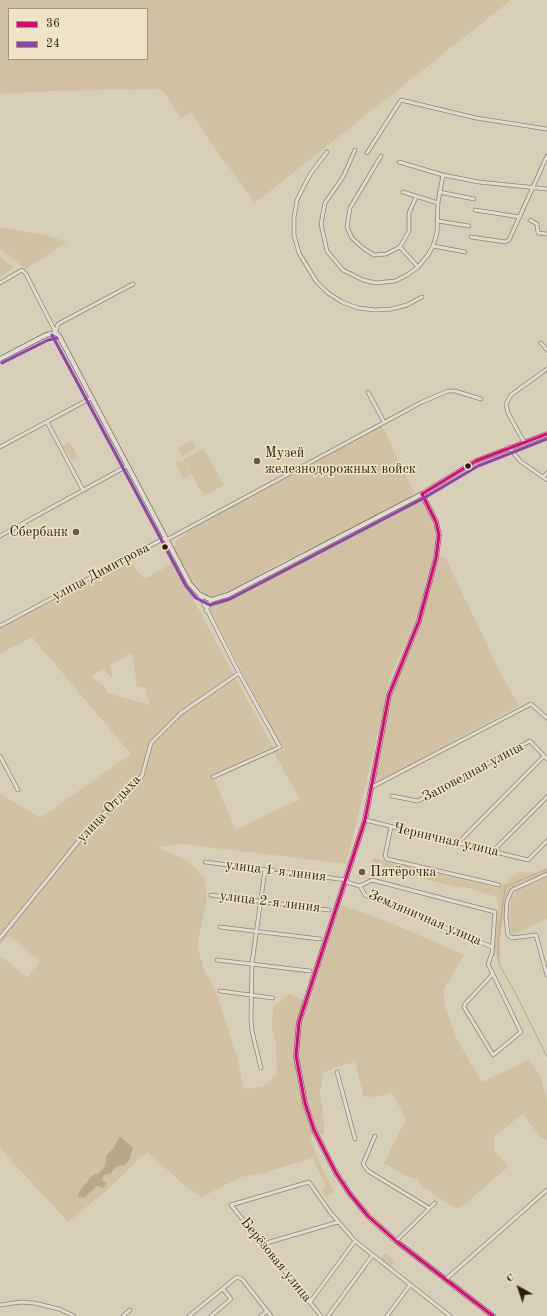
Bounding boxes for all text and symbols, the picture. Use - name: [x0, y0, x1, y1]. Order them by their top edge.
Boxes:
- legend: [8, 8, 148, 60]
- text: 36: [46, 18, 60, 30]
- text: 24: [46, 38, 60, 50]
- place label: Музей железнодорожных войск: [265, 445, 416, 478]
- marker: Музей железнодорожных войск: [252, 456, 262, 466]
- unlabelled marker: [463, 461, 473, 471]
- place label: Сбербанк: [9, 524, 68, 540]
- marker: Сбербанк: [71, 527, 81, 537]
- street label: улица Димитрова: [50, 539, 152, 605]
- unlabelled marker: [160, 542, 170, 552]
- street label: Заповедная улица: [420, 738, 526, 806]
- street label: улица Отдыха: [73, 772, 145, 846]
- street label: Черничная улица: [392, 820, 500, 860]
- street label: улица 1-я линия: [225, 856, 327, 886]
- place label: Пятёрочка: [370, 864, 436, 880]
- marker: Пятёрочка: [357, 867, 367, 877]
- street label: улица 2-я линия: [219, 887, 321, 917]
- street label: Земляничная улица: [366, 887, 484, 949]
- street label: Берёзовая улица: [237, 1214, 315, 1306]
- north arrow: [499, 1268, 539, 1308]
- text: С: [505, 1272, 517, 1285]

